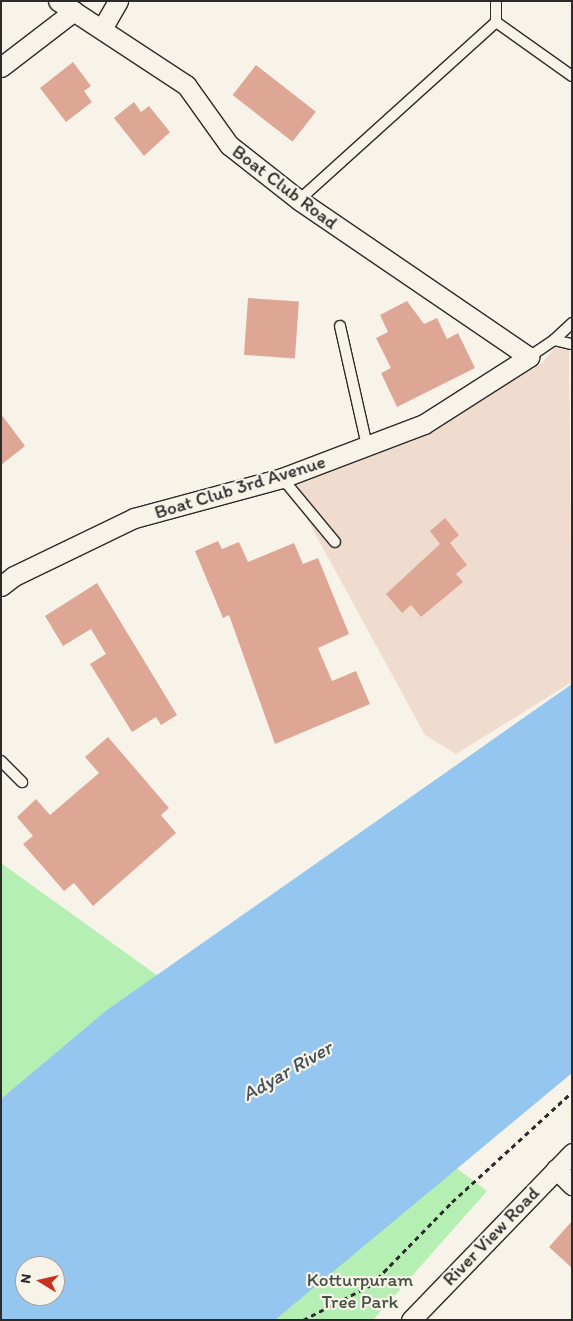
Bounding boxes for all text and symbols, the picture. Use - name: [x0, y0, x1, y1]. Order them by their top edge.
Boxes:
- street label: Boat Club Road: [228, 140, 342, 234]
- street label: Boat Club 3rd Avenue: [152, 450, 328, 524]
- water label: Adyar River: [238, 1036, 336, 1106]
- street label: River View Road: [438, 1182, 544, 1290]
- north arrow: [15, 1256, 65, 1306]
- park label: Kotturpuram Tree Park: [307, 1269, 413, 1313]
- text: N: [17, 1273, 35, 1285]

